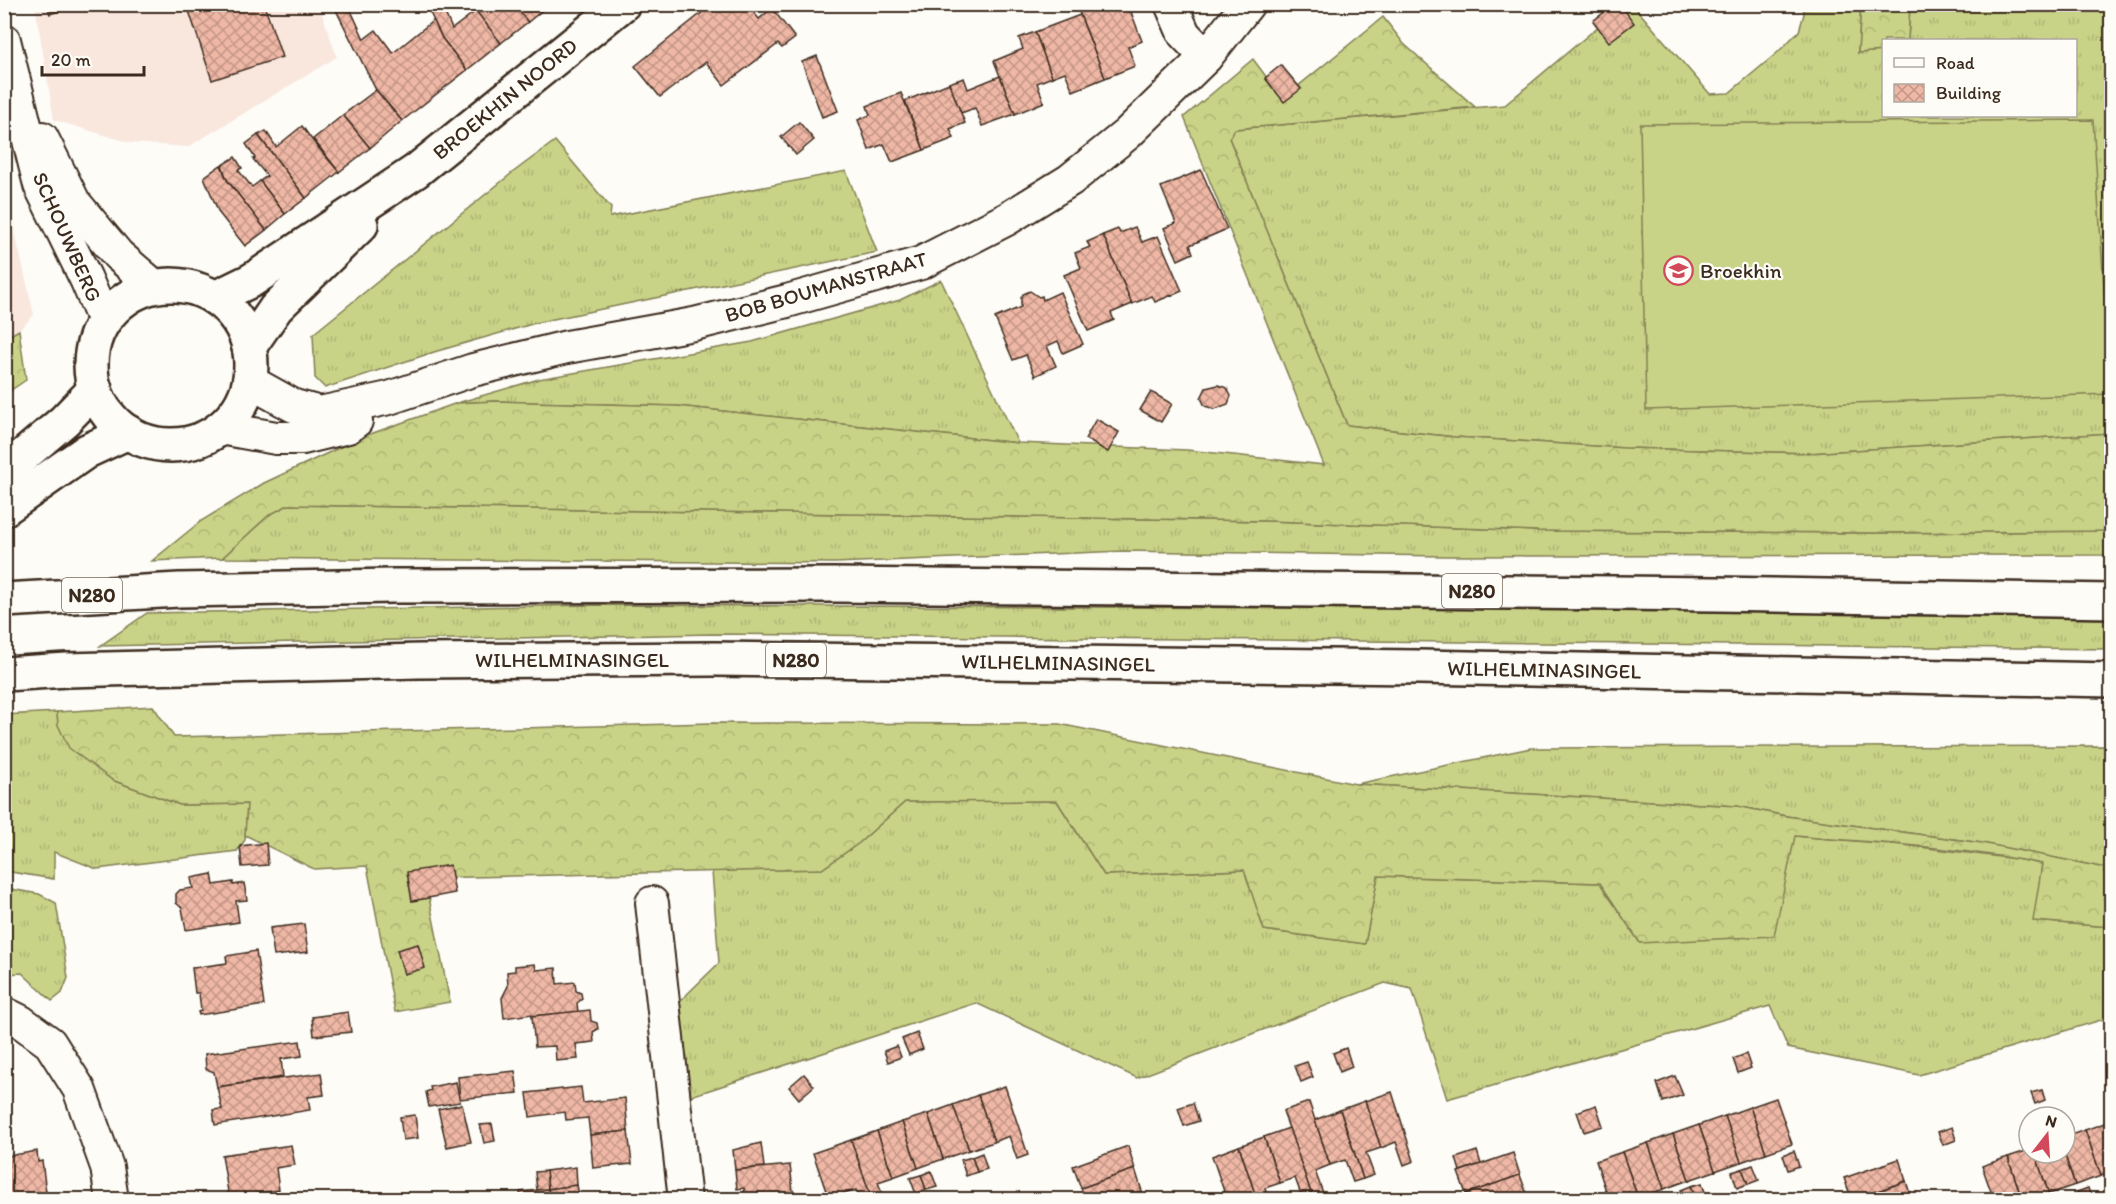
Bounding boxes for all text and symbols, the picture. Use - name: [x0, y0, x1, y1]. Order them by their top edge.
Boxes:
- street label: BROEKHIN NOORD: [427, 33, 582, 165]
- scale bar: [42, 39, 144, 77]
- legend: [1882, 39, 2077, 117]
- text: 20 m: [51, 49, 91, 71]
- text: Road: [1936, 52, 1975, 74]
- text: Building: [1936, 82, 2002, 104]
- street label: SCHOUWBERG: [28, 168, 107, 306]
- street label: BOB BOUMANSTRAAT: [722, 246, 930, 327]
- school or university icon: Broekhin: [1663, 255, 1695, 287]
- place label: Broekhin: [1700, 258, 1782, 283]
- road number: N280: [1442, 574, 1502, 608]
- road number: N280: [62, 578, 122, 612]
- road number: N280: [766, 643, 826, 677]
- street label: WILHELMINASINGEL: [475, 647, 669, 672]
- street label: WILHELMINASINGEL: [961, 648, 1156, 677]
- street label: WILHELMINASINGEL: [1447, 655, 1642, 684]
- north arrow: [2017, 1105, 2077, 1165]
- text: N: [2043, 1110, 2059, 1132]

